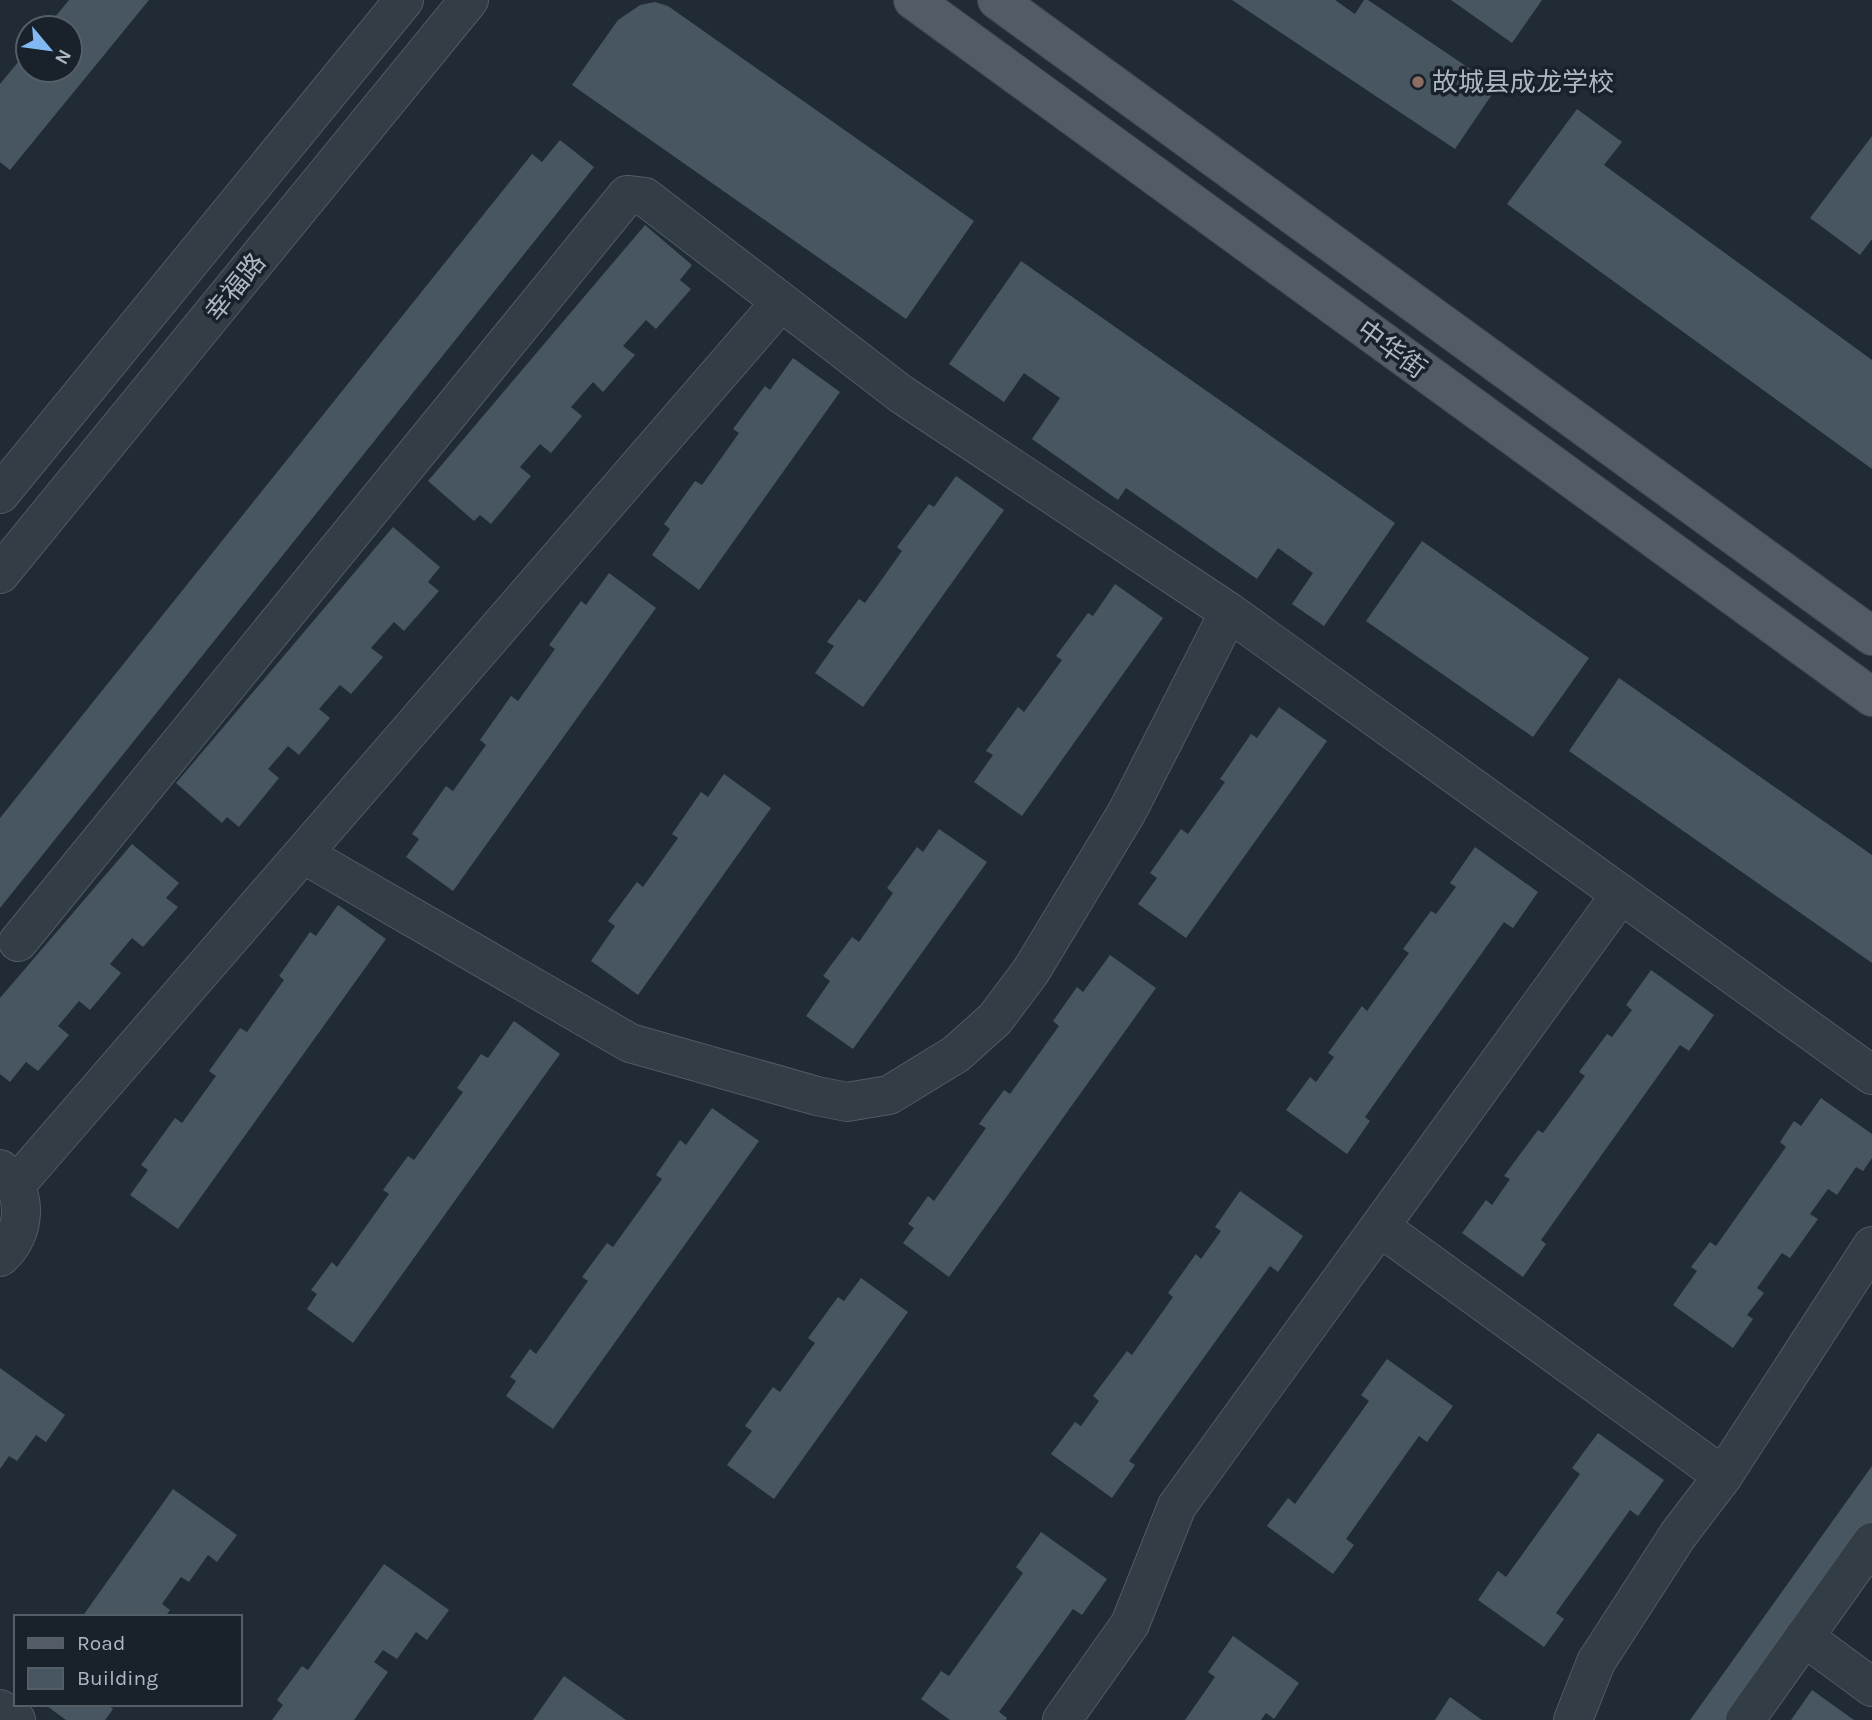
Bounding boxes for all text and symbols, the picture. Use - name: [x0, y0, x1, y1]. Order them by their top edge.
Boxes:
- north arrow: [14, 14, 84, 84]
- text: N: [50, 45, 76, 68]
- place label: 故城县成龙学校: [1432, 67, 1614, 98]
- marker: 故城县成龙学校: [1410, 74, 1426, 90]
- street label: 幸福路: [199, 247, 272, 327]
- street label: 中华街: [1351, 314, 1432, 385]
- legend: [14, 1615, 242, 1706]
- text: Road: [77, 1631, 125, 1655]
- text: Building: [77, 1666, 158, 1690]

